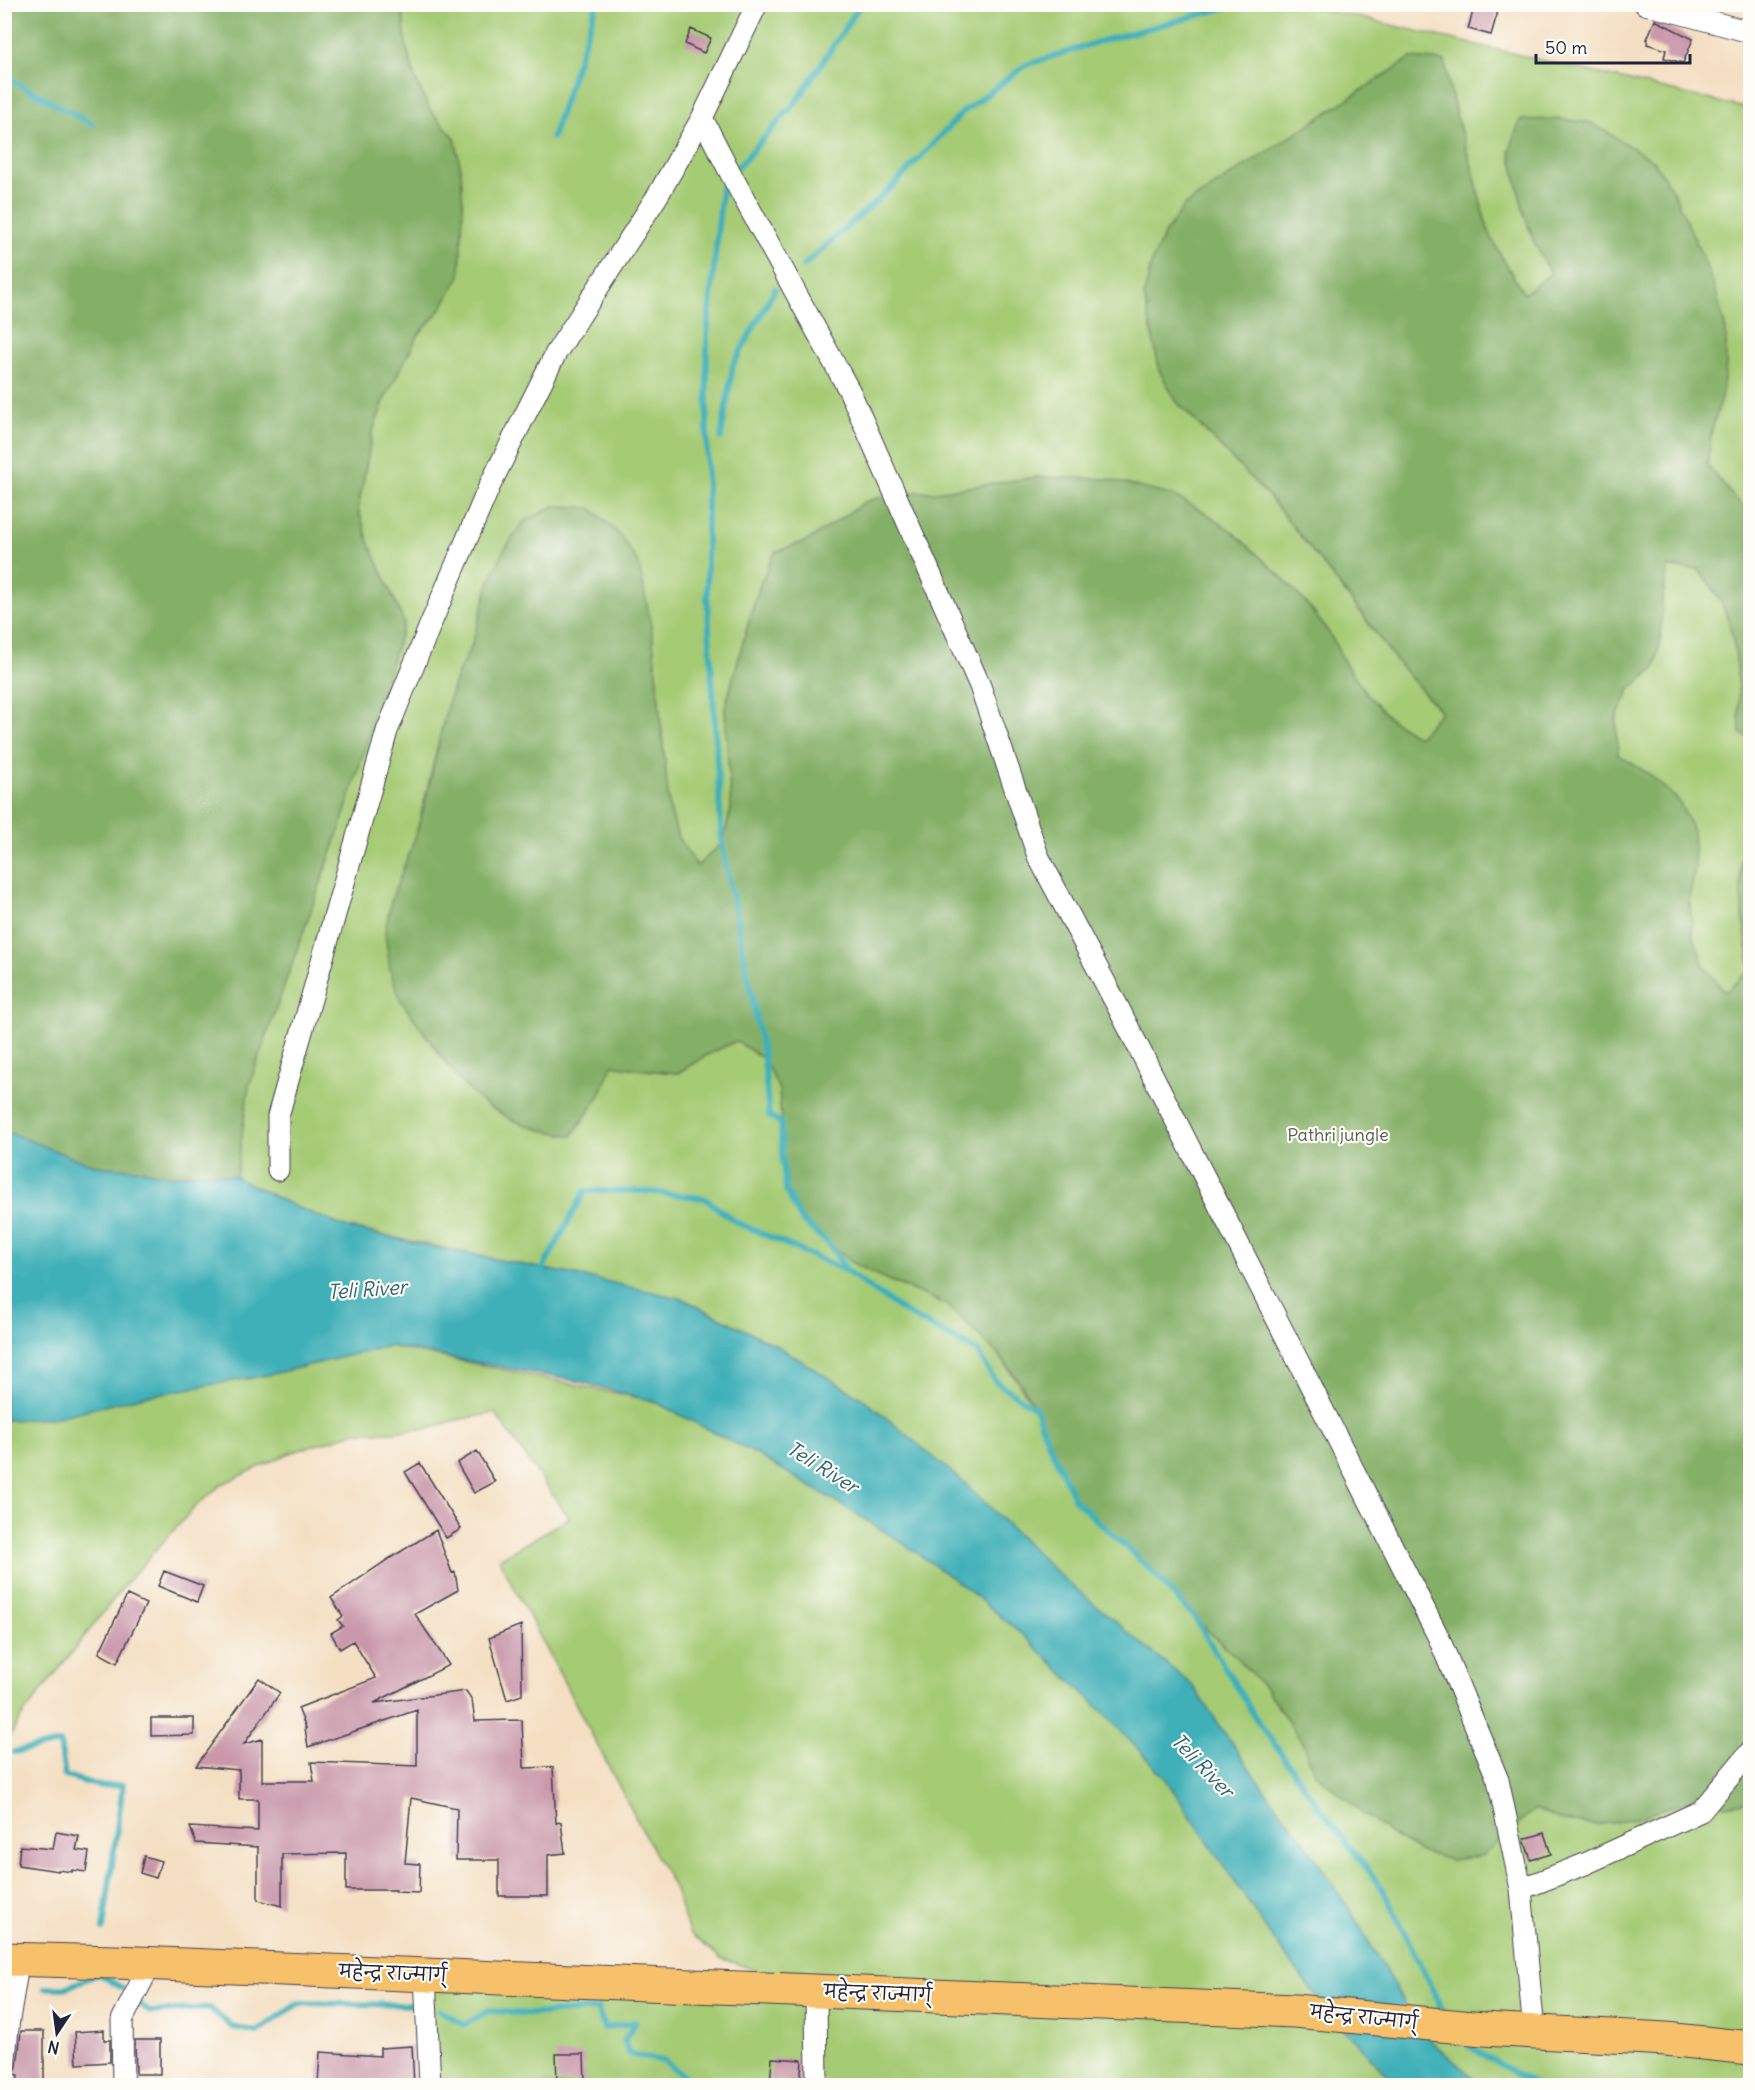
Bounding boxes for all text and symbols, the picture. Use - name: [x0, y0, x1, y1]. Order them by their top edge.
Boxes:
- scale bar: [1536, 27, 1690, 65]
- text: 50 m: [1545, 36, 1587, 59]
- park label: Pathri jungle: [1287, 1123, 1389, 1146]
- water label: Teli River: [327, 1274, 410, 1304]
- water label: Teli River: [783, 1435, 866, 1500]
- water label: Teli River: [1166, 1728, 1242, 1804]
- street label: महेन्द्र राज्मार्ग्: [337, 1956, 449, 1988]
- street label: महेन्द्र राज्मार्ग्: [822, 1976, 934, 2008]
- street label: महेन्द्र राज्मार्ग्: [1308, 1996, 1421, 2036]
- north arrow: [27, 2003, 87, 2063]
- text: N: [46, 2037, 61, 2059]

